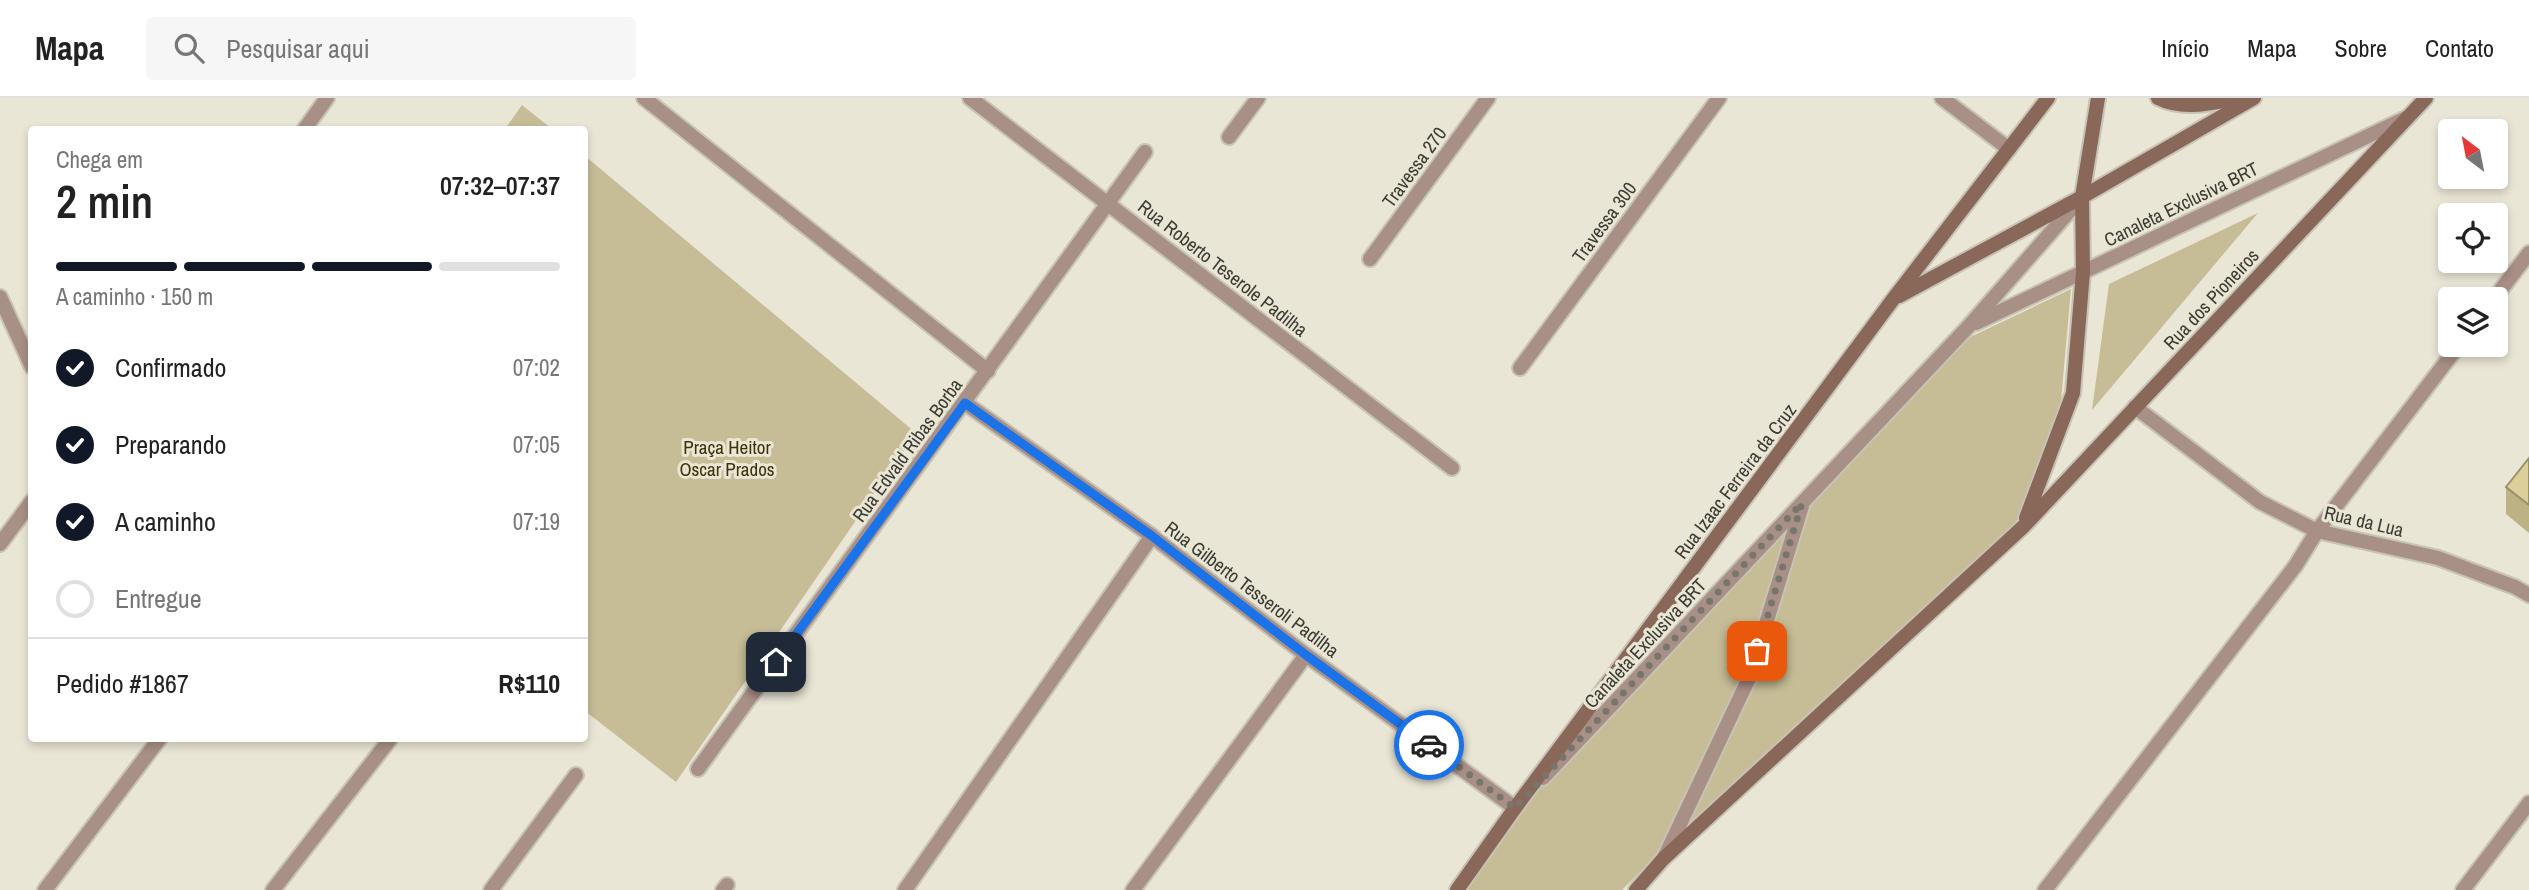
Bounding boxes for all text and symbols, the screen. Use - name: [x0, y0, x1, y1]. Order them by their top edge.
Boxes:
- search box: [146, 17, 636, 80]
- text: Mapa: [35, 26, 104, 70]
- icon: search: [170, 29, 208, 67]
- text: Pesquisar aqui: [226, 31, 370, 66]
- text: Início: [2161, 32, 2209, 64]
- text: Mapa: [2247, 32, 2297, 64]
- text: Sobre: [2335, 32, 2387, 64]
- text: Contato: [2425, 32, 2494, 64]
- north arrow: [2438, 119, 2508, 189]
- map controls: [2438, 119, 2508, 357]
- street label: Travessa 270: [1376, 121, 1452, 213]
- text: Chega em: [56, 144, 143, 175]
- street label: Canaleta Exclusiva BRT: [2100, 155, 2263, 253]
- text: 07:32–07:37: [440, 168, 560, 203]
- text: 2 min: [56, 170, 153, 232]
- street label: Travessa 300: [1566, 176, 1642, 268]
- street label: Rua Roberto Teserole Padilha: [1133, 194, 1313, 343]
- button: locate: [2438, 203, 2508, 273]
- street label: Rua dos Pioneiros: [2157, 243, 2265, 355]
- text: A caminho · 150 m: [56, 281, 213, 312]
- button: layers: [2438, 287, 2508, 357]
- icon: check: [56, 349, 94, 387]
- text: Confirmado: [115, 350, 226, 385]
- text: 07:02: [513, 352, 560, 383]
- street label: Rua Edvald Ribas Borba: [846, 373, 968, 527]
- street label: Rua Izaac Ferreira da Cruz: [1668, 398, 1802, 564]
- icon: check: [56, 426, 94, 464]
- text: Preparando: [115, 427, 226, 462]
- text: 07:05: [513, 429, 560, 460]
- park label: Praça Heitor Oscar Prados: [679, 434, 775, 482]
- street label: Rua da Lua: [2322, 499, 2406, 543]
- icon: check: [56, 503, 94, 541]
- text: A caminho: [115, 504, 216, 539]
- text: 07:19: [513, 506, 560, 537]
- street label: Rua Gilberto Tesseroli Padilha: [1160, 515, 1345, 663]
- street label: Canaleta Exclusiva BRT: [1578, 572, 1712, 714]
- text: Entregue: [115, 581, 202, 616]
- pin: [1727, 621, 1787, 681]
- pin: [746, 632, 806, 692]
- icon: bag: [1738, 632, 1776, 670]
- icon: home: [757, 643, 795, 681]
- text: Pedido #1867: [56, 666, 189, 701]
- text: R$110: [498, 666, 560, 701]
- courier: [1394, 710, 1464, 780]
- icon: car: [1410, 726, 1448, 764]

